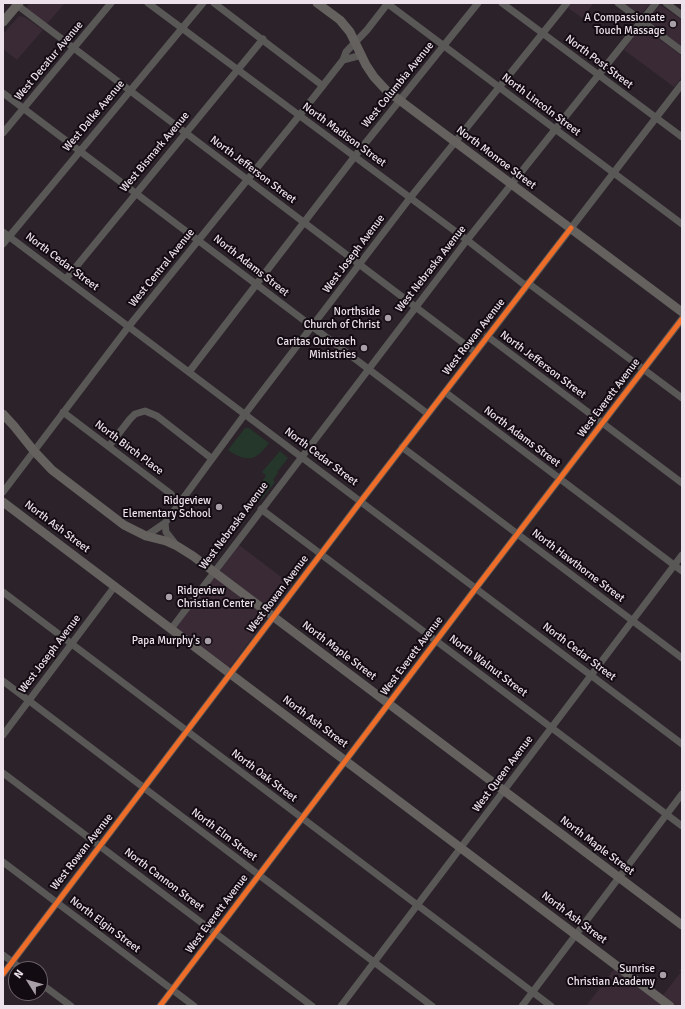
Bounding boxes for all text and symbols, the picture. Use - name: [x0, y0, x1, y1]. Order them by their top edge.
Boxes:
- place label: A Compassionate Touch Massage: [584, 11, 665, 37]
- street label: West Decatur Avenue: [12, 19, 86, 103]
- marker: A Compassionate Touch Massage: [668, 19, 678, 29]
- street label: North Post Street: [563, 32, 635, 92]
- street label: West Columbia Avenue: [359, 39, 437, 131]
- street label: North Lincoln Street: [499, 71, 583, 139]
- street label: West Dalke Avenue: [60, 78, 128, 154]
- street label: North Madison Street: [299, 100, 389, 170]
- street label: West Bismark Avenue: [118, 109, 192, 195]
- street label: North Monroe Street: [454, 124, 538, 192]
- street label: North Jefferson Street: [207, 133, 299, 207]
- street label: West Joseph Avenue: [320, 212, 388, 296]
- street label: West Nebraska Avenue: [393, 223, 469, 315]
- street label: West Central Avenue: [126, 226, 198, 310]
- street label: North Cedar Street: [23, 230, 101, 294]
- street label: North Adams Street: [211, 232, 291, 300]
- street label: West Rowan Avenue: [440, 296, 508, 378]
- place label: Northside Church of Christ: [304, 305, 380, 331]
- marker: Northside Church of Christ: [383, 313, 393, 323]
- street label: North Jefferson Street: [497, 328, 589, 402]
- place label: Caritas Outreach Ministries: [277, 335, 356, 361]
- marker: Caritas Outreach Ministries: [359, 343, 369, 353]
- street label: West Everett Avenue: [575, 356, 643, 440]
- street label: North Adams Street: [481, 404, 563, 470]
- street label: North Birch Place: [92, 418, 166, 478]
- street label: North Cedar Street: [282, 425, 360, 489]
- street label: West Nebraska Avenue: [197, 479, 271, 573]
- place label: Ridgeview Elementary School: [123, 494, 211, 520]
- street label: North Ash Street: [22, 498, 92, 556]
- marker: Ridgeview Elementary School: [214, 502, 224, 512]
- street label: North Hawthorne Street: [529, 527, 627, 605]
- street label: West Rowan Avenue: [244, 553, 312, 635]
- place label: Ridgeview Christian Center: [177, 584, 254, 610]
- marker: Ridgeview Christian Center: [164, 592, 174, 602]
- street label: West Joseph Avenue: [16, 612, 84, 696]
- street label: West Everett Avenue: [378, 614, 446, 698]
- street label: North Maple Street: [299, 619, 379, 683]
- street label: North Cedar Street: [540, 620, 618, 684]
- street label: North Walnut Street: [446, 632, 530, 700]
- place label: Papa Murphy's: [132, 634, 200, 648]
- marker: Papa Murphy's: [203, 636, 213, 646]
- street label: North Ash Street: [280, 693, 350, 751]
- street label: West Queen Avenue: [470, 733, 536, 815]
- street label: North Oak Street: [228, 747, 300, 805]
- street label: North Elm Street: [188, 806, 260, 864]
- street label: West Rowan Avenue: [48, 811, 116, 893]
- street label: North Maple Street: [557, 814, 637, 878]
- street label: North Cannon Street: [121, 846, 207, 914]
- street label: West Everett Avenue: [183, 872, 251, 956]
- street label: North Ash Street: [539, 889, 609, 947]
- street label: North Elgin Street: [67, 894, 143, 956]
- north arrow: [8, 961, 48, 1001]
- place label: Sunrise Christian Academy: [567, 962, 655, 988]
- text: N: [11, 967, 26, 981]
- marker: Sunrise Christian Academy: [658, 970, 668, 980]

